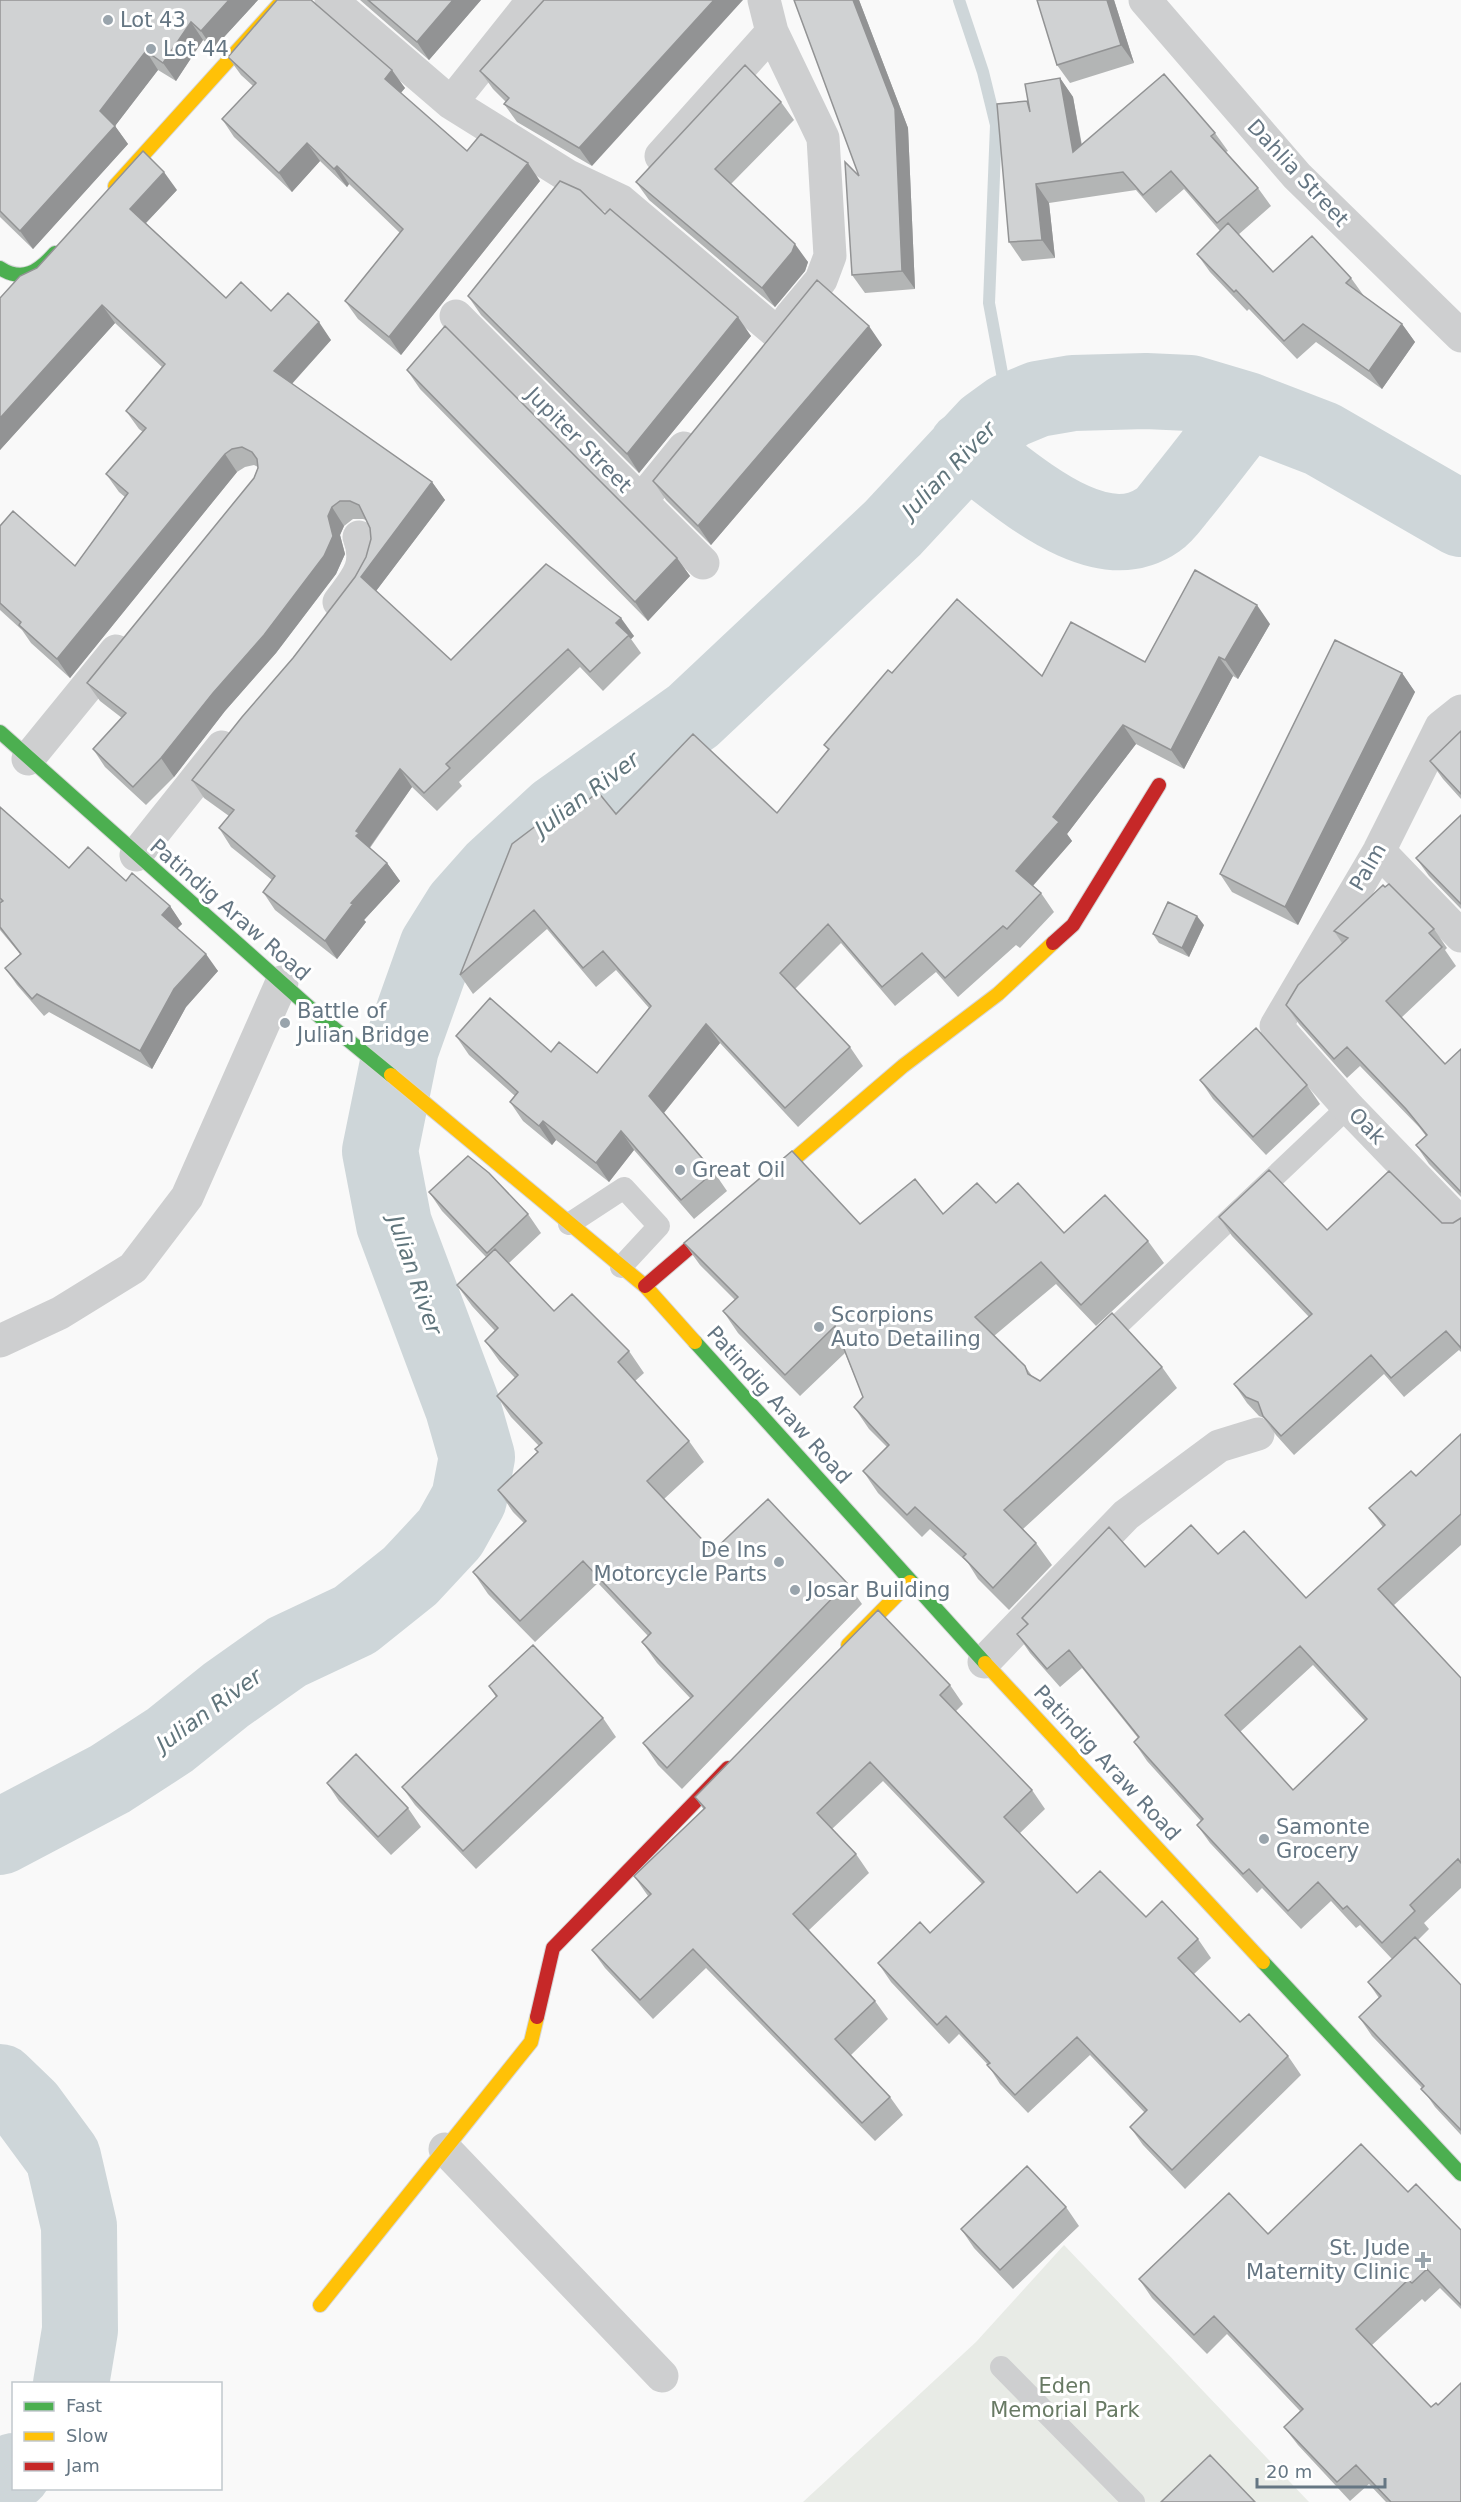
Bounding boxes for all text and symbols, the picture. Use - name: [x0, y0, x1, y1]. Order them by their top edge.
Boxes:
- place label: Lot 43: [120, 8, 186, 32]
- marker: Lot 43: [101, 13, 115, 27]
- place label: Lot 44: [163, 37, 229, 61]
- marker: Lot 44: [144, 42, 158, 56]
- street label: Dahlia Street: [1242, 115, 1354, 231]
- street label: Jupiter Street: [520, 381, 637, 498]
- water label: Julian River: [894, 415, 1002, 526]
- water label: Julian River: [527, 746, 646, 844]
- street label: Patindig Araw Road: [145, 834, 315, 986]
- street label: Palm: [1345, 839, 1391, 895]
- place label: Battle of Julian Bridge: [295, 999, 429, 1047]
- marker: Battle of Julian Bridge: [278, 1016, 292, 1030]
- street label: Oak: [1344, 1103, 1391, 1150]
- place label: Great Oil: [692, 1158, 785, 1182]
- marker: Great Oil: [673, 1163, 687, 1177]
- water label: Julian River: [382, 1208, 448, 1340]
- place label: Scorpions Auto Detailing: [831, 1303, 981, 1351]
- marker: Scorpions Auto Detailing: [812, 1320, 826, 1334]
- street label: Patindig Araw Road: [702, 1321, 856, 1489]
- place label: De Ins Motorcycle Parts: [593, 1538, 767, 1586]
- marker: De Ins Motorcycle Parts: [772, 1555, 786, 1569]
- place label: Josar Building: [805, 1578, 950, 1602]
- marker: Josar Building: [788, 1583, 802, 1597]
- water label: Julian River: [148, 1662, 268, 1759]
- street label: Patindig Araw Road: [1029, 1680, 1185, 1846]
- place label: Samonte Grocery: [1276, 1815, 1370, 1863]
- marker: Samonte Grocery: [1257, 1832, 1271, 1846]
- place label: St. Jude Maternity Clinic: [1246, 2236, 1410, 2284]
- marker: St. Jude Maternity Clinic: [1414, 2251, 1432, 2269]
- park label: Eden Memorial Park: [990, 2374, 1141, 2422]
- legend: [12, 2382, 222, 2490]
- text: Fast: [66, 2395, 102, 2416]
- text: Slow: [66, 2425, 108, 2446]
- scale bar: [1257, 2451, 1384, 2489]
- text: Jam: [65, 2455, 100, 2476]
- text: 20 m: [1266, 2461, 1312, 2482]

